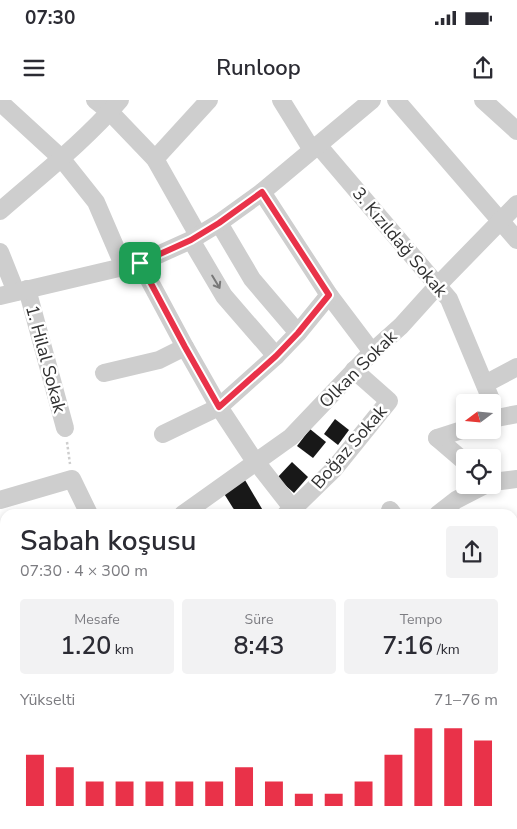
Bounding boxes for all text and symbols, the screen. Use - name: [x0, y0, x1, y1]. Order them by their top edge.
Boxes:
- text: 07:30: [25, 5, 75, 31]
- text: Runloop: [216, 53, 301, 83]
- icon: menu: [20, 54, 48, 82]
- icon: share: [469, 54, 497, 82]
- street label: 3. Kızıldağ Sokak: [347, 182, 454, 303]
- pin: [119, 242, 161, 284]
- icon: arrive: [126, 249, 154, 277]
- one-way arrow: [211, 274, 221, 288]
- street label: 1. Hilal Sokak: [20, 302, 72, 417]
- street label: Olkan Sokak: [314, 324, 403, 413]
- north arrow: [456, 394, 501, 439]
- map controls: [456, 394, 501, 494]
- street label: Boğaz Sokak: [306, 399, 393, 494]
- button: locate: [456, 449, 501, 494]
- text: Sabah koşusu: [20, 522, 196, 560]
- button: share: [446, 526, 498, 578]
- text: 07:30 · 4 × 300 m: [20, 560, 148, 582]
- text: Mesafe: [74, 610, 120, 629]
- text: Süre: [245, 610, 273, 629]
- text: Tempo: [400, 610, 442, 629]
- text: 1.20: [60, 629, 111, 663]
- text: 8:43: [234, 629, 284, 663]
- text: 7:16: [382, 629, 433, 663]
- text: km: [111, 640, 134, 659]
- text: /km: [433, 640, 460, 659]
- text: Yükselti: [20, 689, 75, 711]
- text: 71–76 m: [434, 689, 498, 711]

